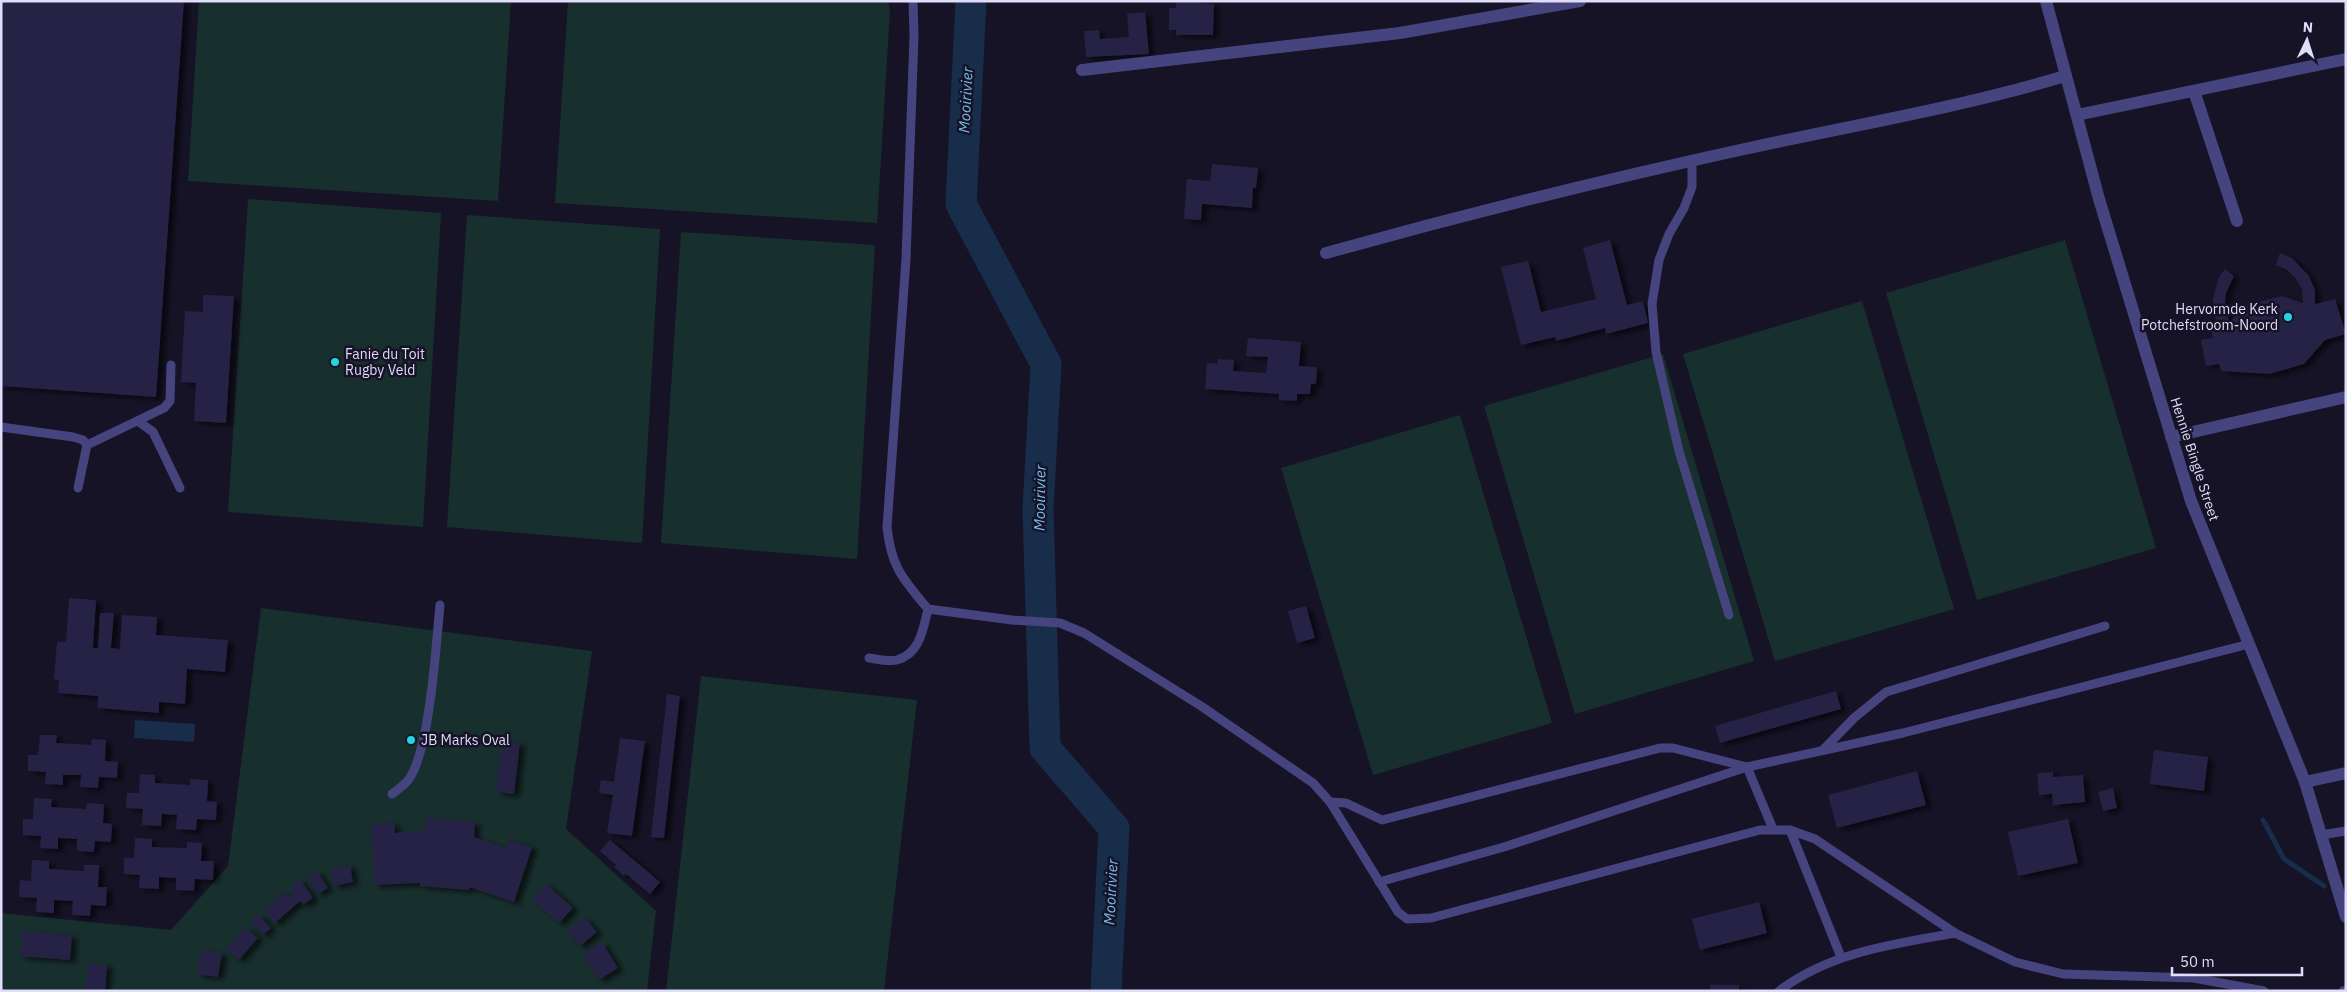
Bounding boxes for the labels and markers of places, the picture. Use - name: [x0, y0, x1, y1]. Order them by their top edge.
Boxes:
- place label: Hervormde Kerk Potchefstroom-Noord: [2141, 300, 2279, 334]
- marker: Hervormde Kerk Potchefstroom-Noord: [2282, 311, 2294, 323]
- place label: Fanie du Toit Rugby Veld: [345, 345, 425, 379]
- marker: Fanie du Toit Rugby Veld: [329, 356, 341, 368]
- place label: JB Marks Oval: [421, 731, 510, 749]
- marker: JB Marks Oval: [405, 734, 417, 746]

